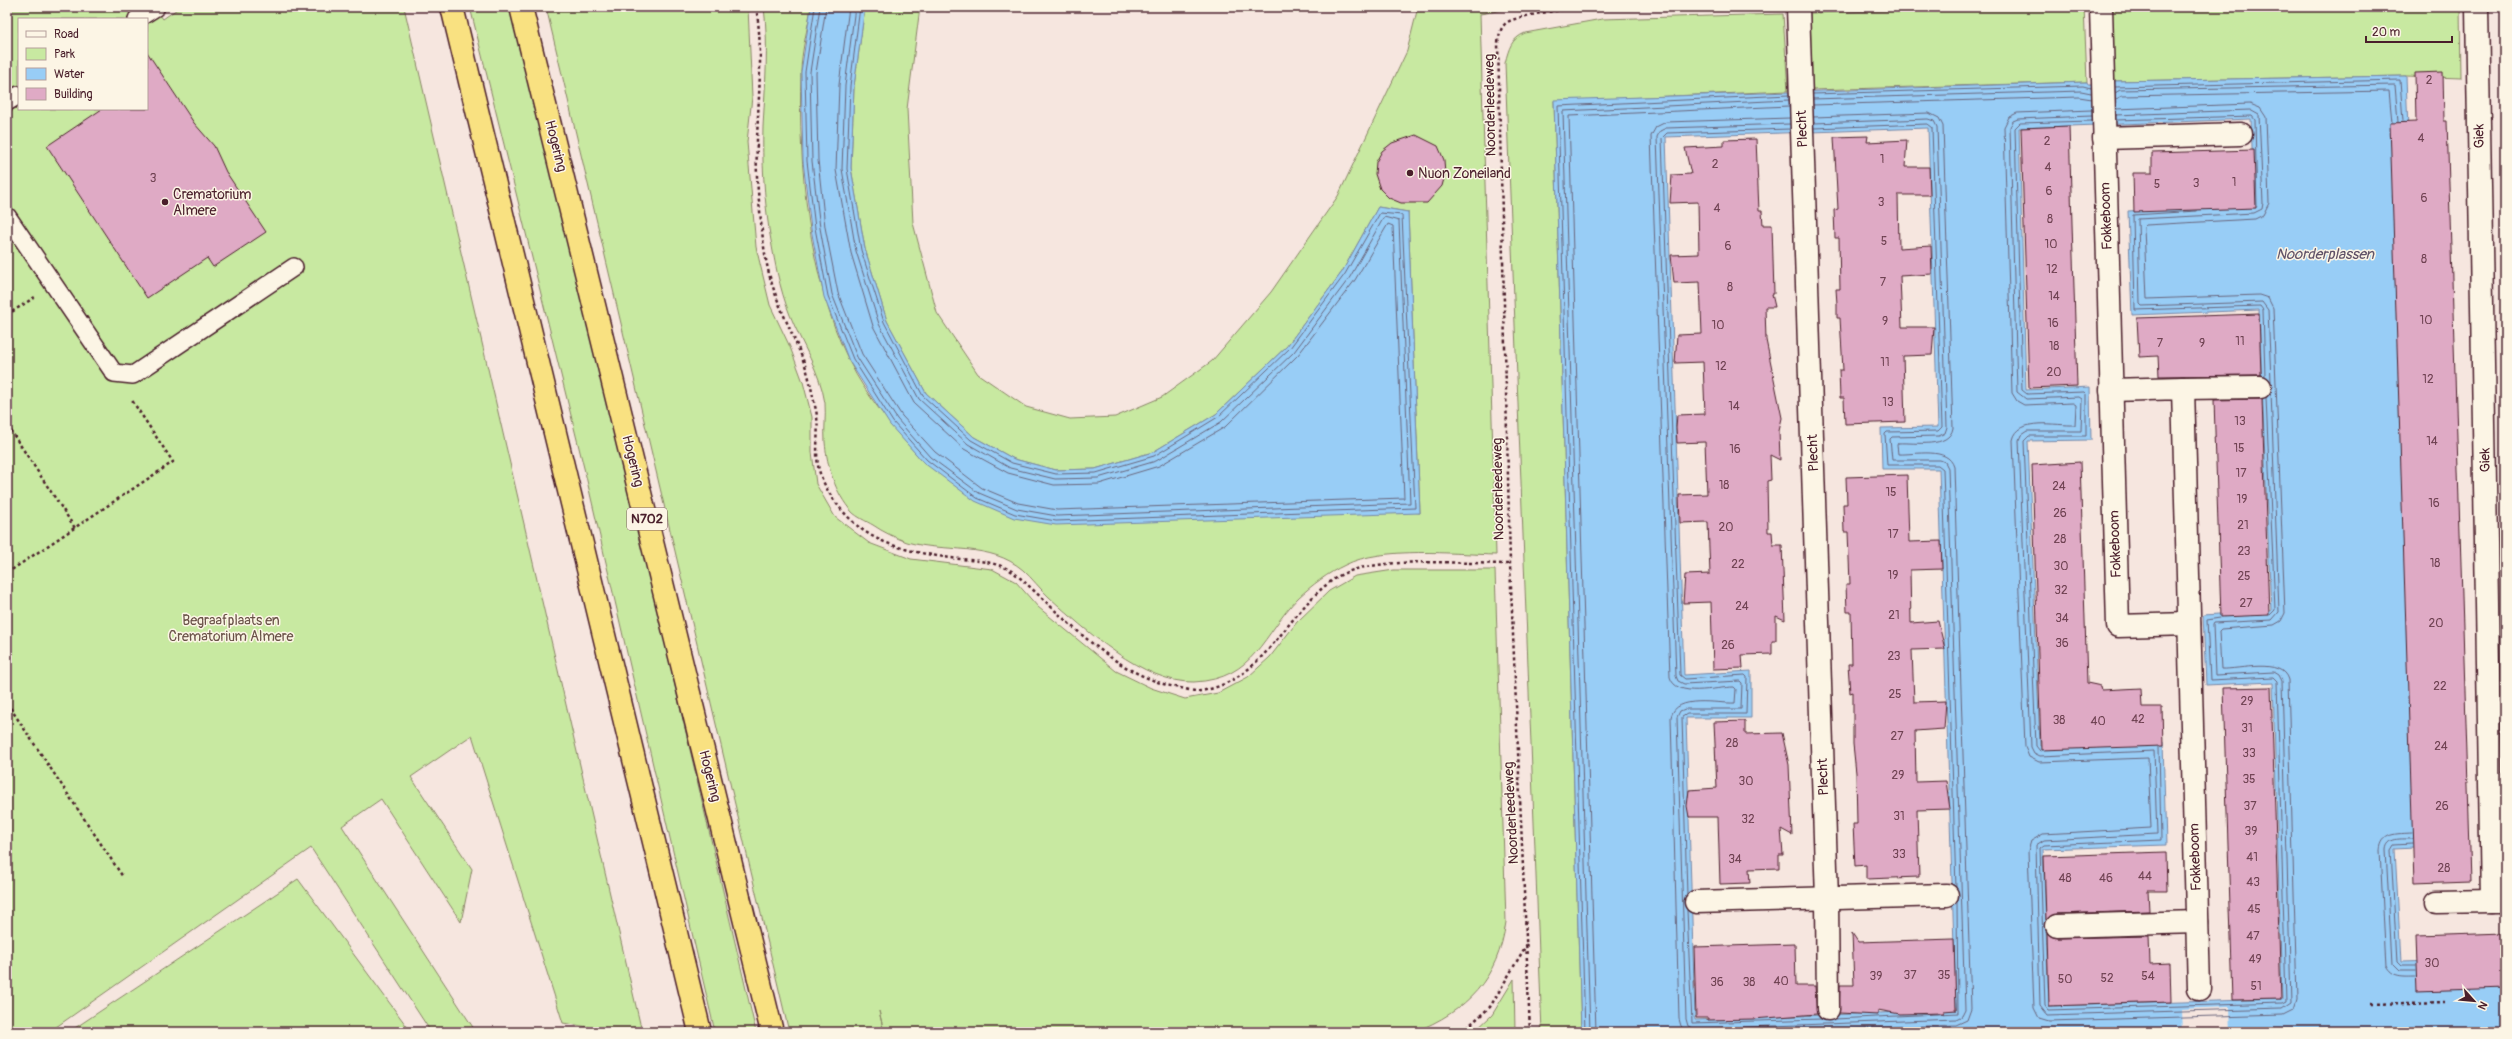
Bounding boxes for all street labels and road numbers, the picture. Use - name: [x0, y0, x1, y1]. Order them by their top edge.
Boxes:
- street label: Noorderleedeweg: [1481, 54, 1499, 156]
- street label: Plecht: [1793, 110, 1811, 148]
- street label: Hogering: [541, 118, 571, 174]
- street label: Giek: [2470, 123, 2488, 148]
- street label: Fokkeboom: [2096, 182, 2116, 250]
- street label: Hogering: [618, 433, 648, 489]
- street label: Plecht: [1804, 434, 1822, 472]
- street label: Noorderleedeweg: [1489, 438, 1507, 540]
- street label: Giek: [2476, 447, 2494, 472]
- road number: N702: [627, 508, 667, 530]
- street label: Fokkeboom: [2105, 510, 2125, 578]
- street label: Hogering: [695, 748, 725, 804]
- street label: Plecht: [1814, 758, 1832, 796]
- street label: Noorderleedeweg: [1500, 761, 1522, 865]
- street label: Fokkeboom: [2185, 823, 2205, 891]

